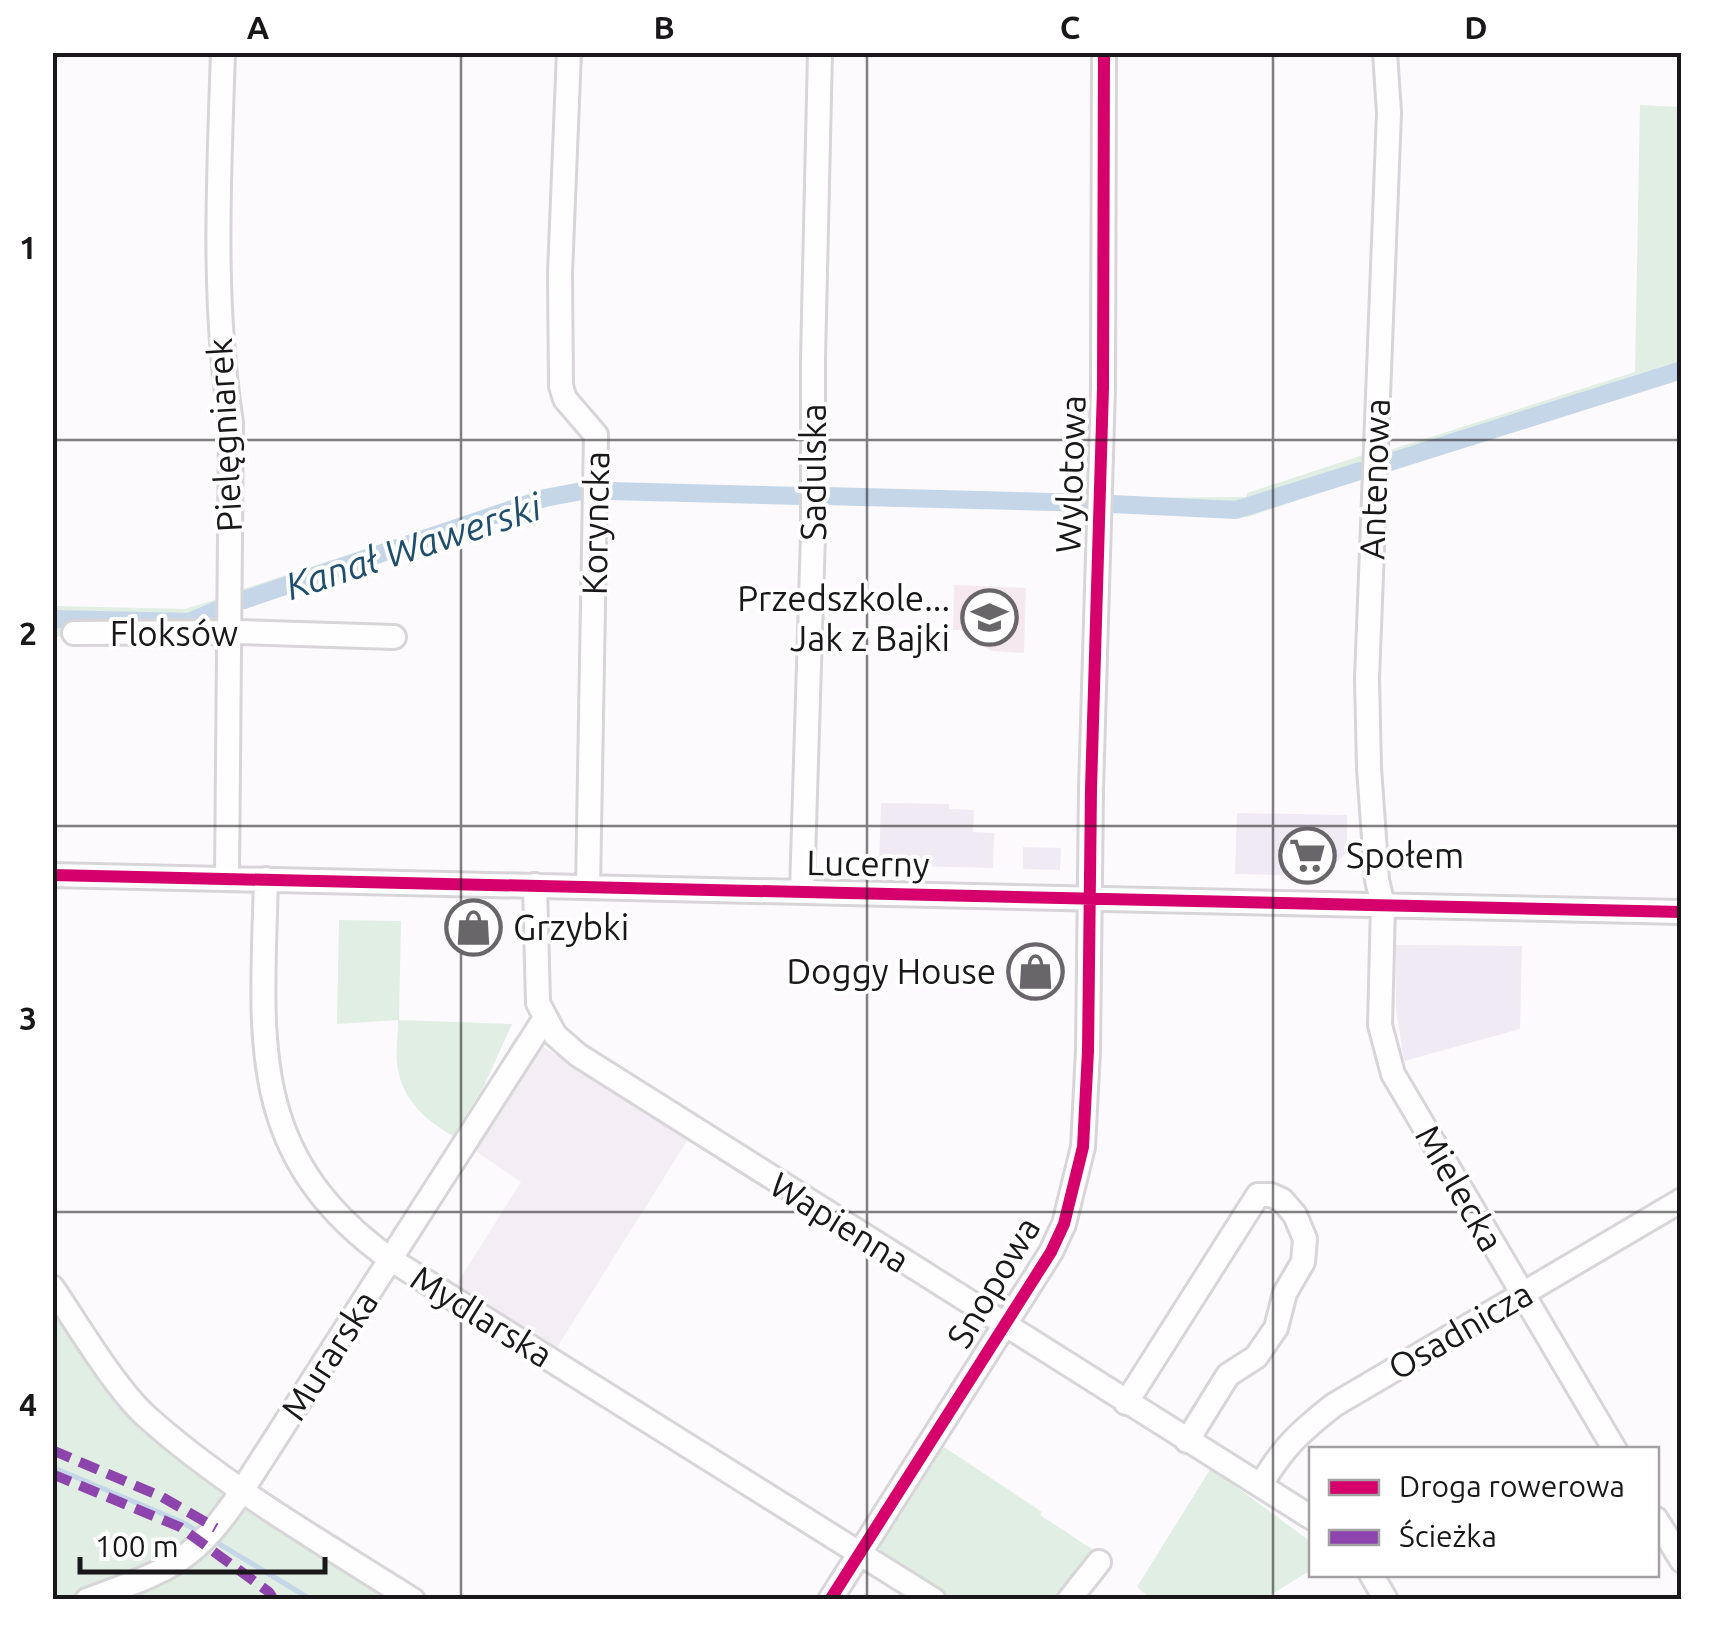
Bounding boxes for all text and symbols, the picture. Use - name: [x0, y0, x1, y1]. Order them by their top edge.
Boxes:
- text: A: [247, 9, 270, 45]
- text: B: [653, 9, 675, 45]
- text: C: [1060, 9, 1080, 45]
- text: D: [1464, 9, 1488, 45]
- text: 1: [19, 229, 37, 265]
- street label: Pielęgniarek: [199, 337, 249, 533]
- street label: Wylotowa: [1047, 394, 1093, 554]
- street label: Antenowa: [1351, 398, 1397, 560]
- street label: Sadulska: [793, 404, 833, 540]
- street label: Koryncka: [574, 451, 616, 595]
- water label: Kanał Wawerski: [280, 484, 548, 607]
- place label: Przedszkole... Jak z Bajki: [737, 578, 950, 658]
- school or university icon: Przedszkole... Jak z Bajki: [959, 588, 1019, 648]
- street label: Floksów: [110, 613, 238, 653]
- text: 2: [19, 615, 37, 651]
- supermarket icon: Społem: [1277, 825, 1337, 885]
- place label: Społem: [1346, 835, 1464, 875]
- street label: Lucerny: [806, 842, 930, 884]
- shop icon: Grzybki: [444, 897, 504, 957]
- place label: Grzybki: [513, 907, 629, 947]
- shop icon: Doggy House: [1005, 941, 1065, 1001]
- place label: Doggy House: [786, 951, 996, 991]
- text: 3: [19, 1000, 37, 1036]
- street label: Mielecka: [1408, 1118, 1512, 1258]
- street label: Wapienna: [763, 1164, 917, 1280]
- street label: Snopowa: [939, 1210, 1047, 1354]
- street label: Mydlarska: [404, 1257, 560, 1375]
- street label: Osadnicza: [1381, 1273, 1539, 1387]
- street label: Murarska: [273, 1283, 385, 1427]
- text: 4: [19, 1386, 37, 1422]
- legend: [1309, 1447, 1659, 1577]
- text: Droga rowerowa: [1399, 1469, 1625, 1503]
- scale bar: [80, 1512, 325, 1574]
- text: Ścieżka: [1399, 1519, 1497, 1553]
- text: 100 m: [95, 1529, 179, 1563]

